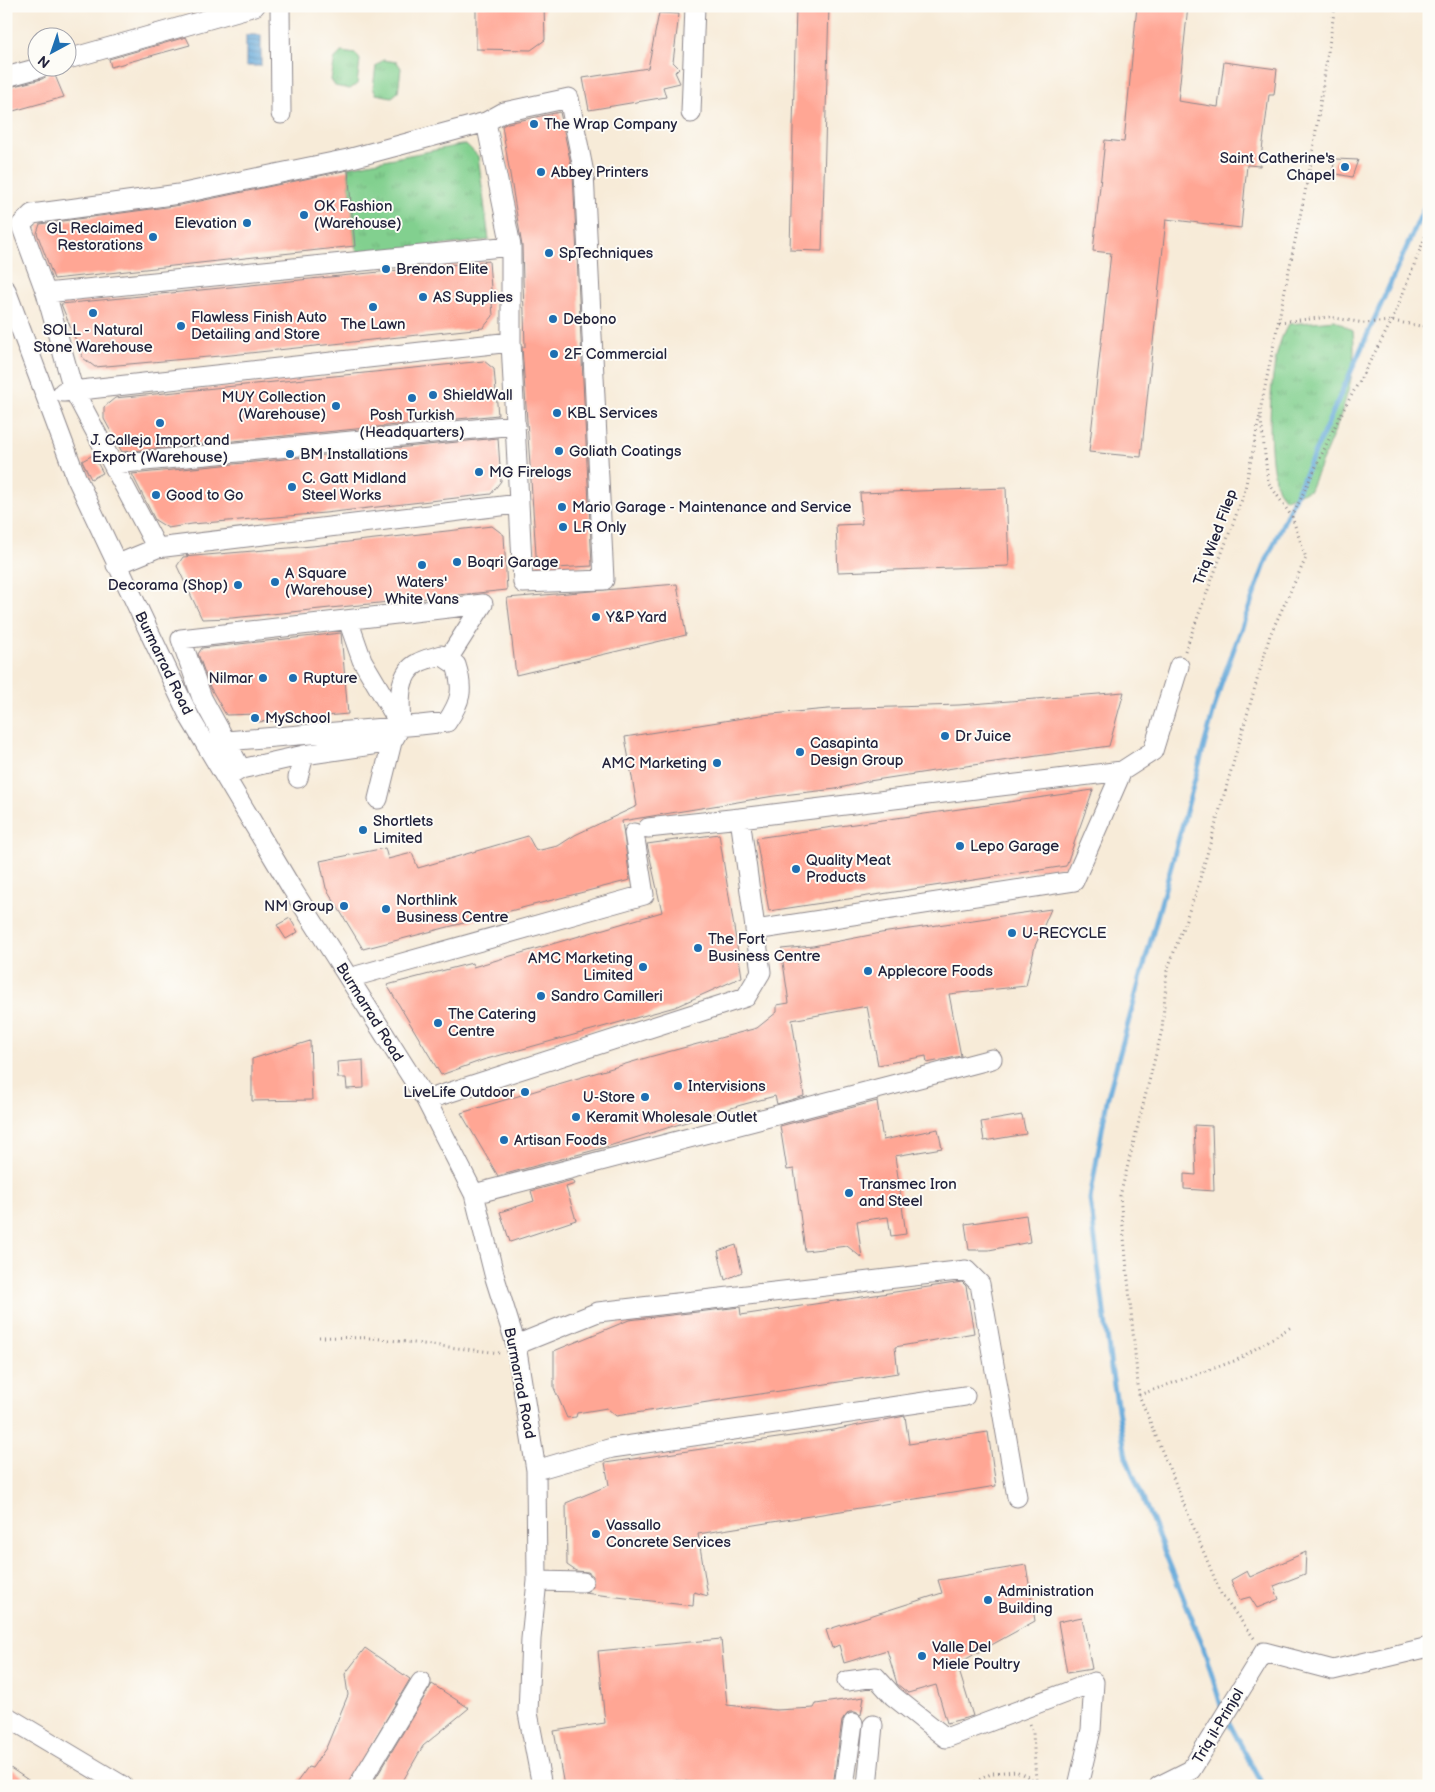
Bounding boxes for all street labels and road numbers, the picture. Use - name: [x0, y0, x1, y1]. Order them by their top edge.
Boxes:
- street label: Triq Wied Filep: [1189, 486, 1242, 588]
- street label: Burmarrad Road: [130, 608, 197, 718]
- street label: Burmarrad Road: [332, 959, 408, 1065]
- street label: Burmarrad Road: [499, 1326, 540, 1440]
- street label: Triq il-Prinjol: [1188, 1685, 1248, 1767]

